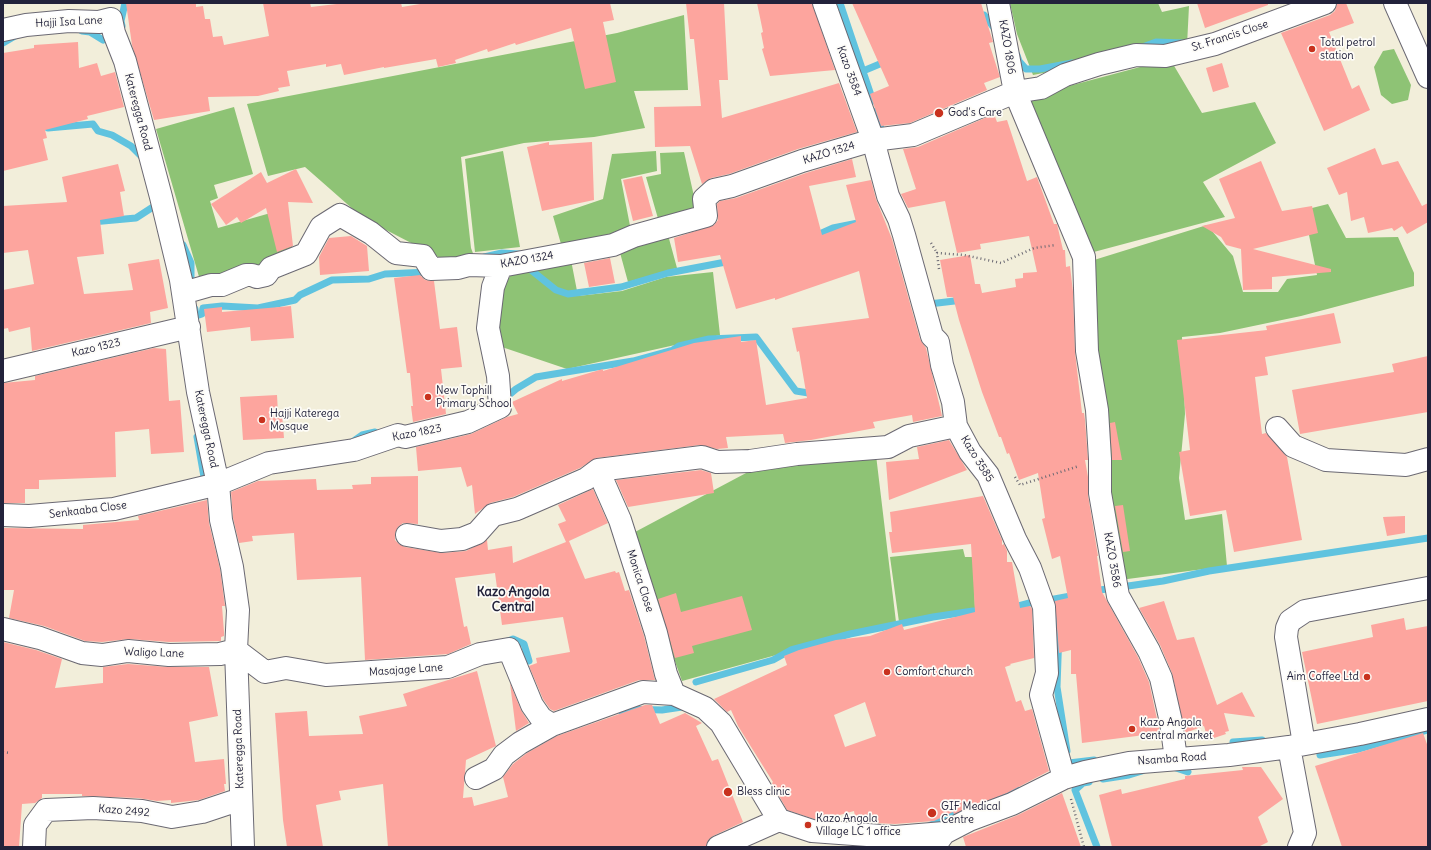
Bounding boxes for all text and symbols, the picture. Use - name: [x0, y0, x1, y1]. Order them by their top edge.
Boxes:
- street label: Hajji Isa Lane: [35, 14, 103, 30]
- street label: St. Francis Close: [1190, 17, 1270, 55]
- street label: KAZO 1806: [996, 19, 1018, 75]
- place label: Total petrol station: [1320, 36, 1375, 62]
- street label: Kazo 3584: [834, 44, 864, 98]
- marker: Total petrol station: [1307, 44, 1317, 54]
- street label: Kateregga Road: [121, 72, 155, 152]
- place label: God's Care: [948, 106, 1002, 120]
- marker: God's Care: [933, 107, 945, 119]
- street label: KAZO 1324: [801, 139, 857, 167]
- street label: KAZO 1324: [499, 249, 555, 271]
- street label: Kazo 1323: [70, 336, 122, 360]
- place label: New Tophill Primary School: [436, 384, 512, 410]
- street label: Kateregga Road: [191, 389, 221, 469]
- marker: New Tophill Primary School: [423, 392, 433, 402]
- place label: Hajji Katerega Mosque: [270, 407, 339, 433]
- marker: Hajji Katerega Mosque: [257, 415, 267, 425]
- street label: Kazo 1823: [391, 422, 443, 444]
- street label: Kazo 3585: [958, 433, 996, 485]
- street label: Senkaaba Close: [48, 499, 128, 521]
- street label: KAZO 3586: [1101, 531, 1123, 589]
- street label: Monica Close: [624, 548, 656, 614]
- district label: Kazo Angola Central: [477, 584, 549, 615]
- street label: Waligo Lane: [124, 645, 184, 661]
- street label: Masajage Lane: [368, 661, 444, 679]
- place label: Comfort church: [895, 665, 973, 679]
- marker: Comfort church: [882, 667, 892, 677]
- place label: Aim Coffee Ltd: [1287, 670, 1359, 684]
- marker: Aim Coffee Ltd: [1362, 672, 1372, 682]
- street label: Kateregga Road: [231, 709, 247, 789]
- place label: Kazo Angola central market: [1140, 716, 1213, 742]
- marker: Kazo Angola central market: [1127, 724, 1137, 734]
- street label: Nsamba Road: [1137, 750, 1207, 768]
- place label: Bless clinic: [737, 785, 790, 799]
- marker: Bless clinic: [722, 786, 734, 798]
- place label: GIF Medical Centre: [941, 800, 1001, 826]
- street label: Kazo 2492: [98, 802, 150, 820]
- marker: GIF Medical Centre: [926, 807, 938, 819]
- place label: Kazo Angola Village LC 1 office: [816, 812, 901, 838]
- marker: Kazo Angola Village LC 1 office: [803, 820, 813, 830]

